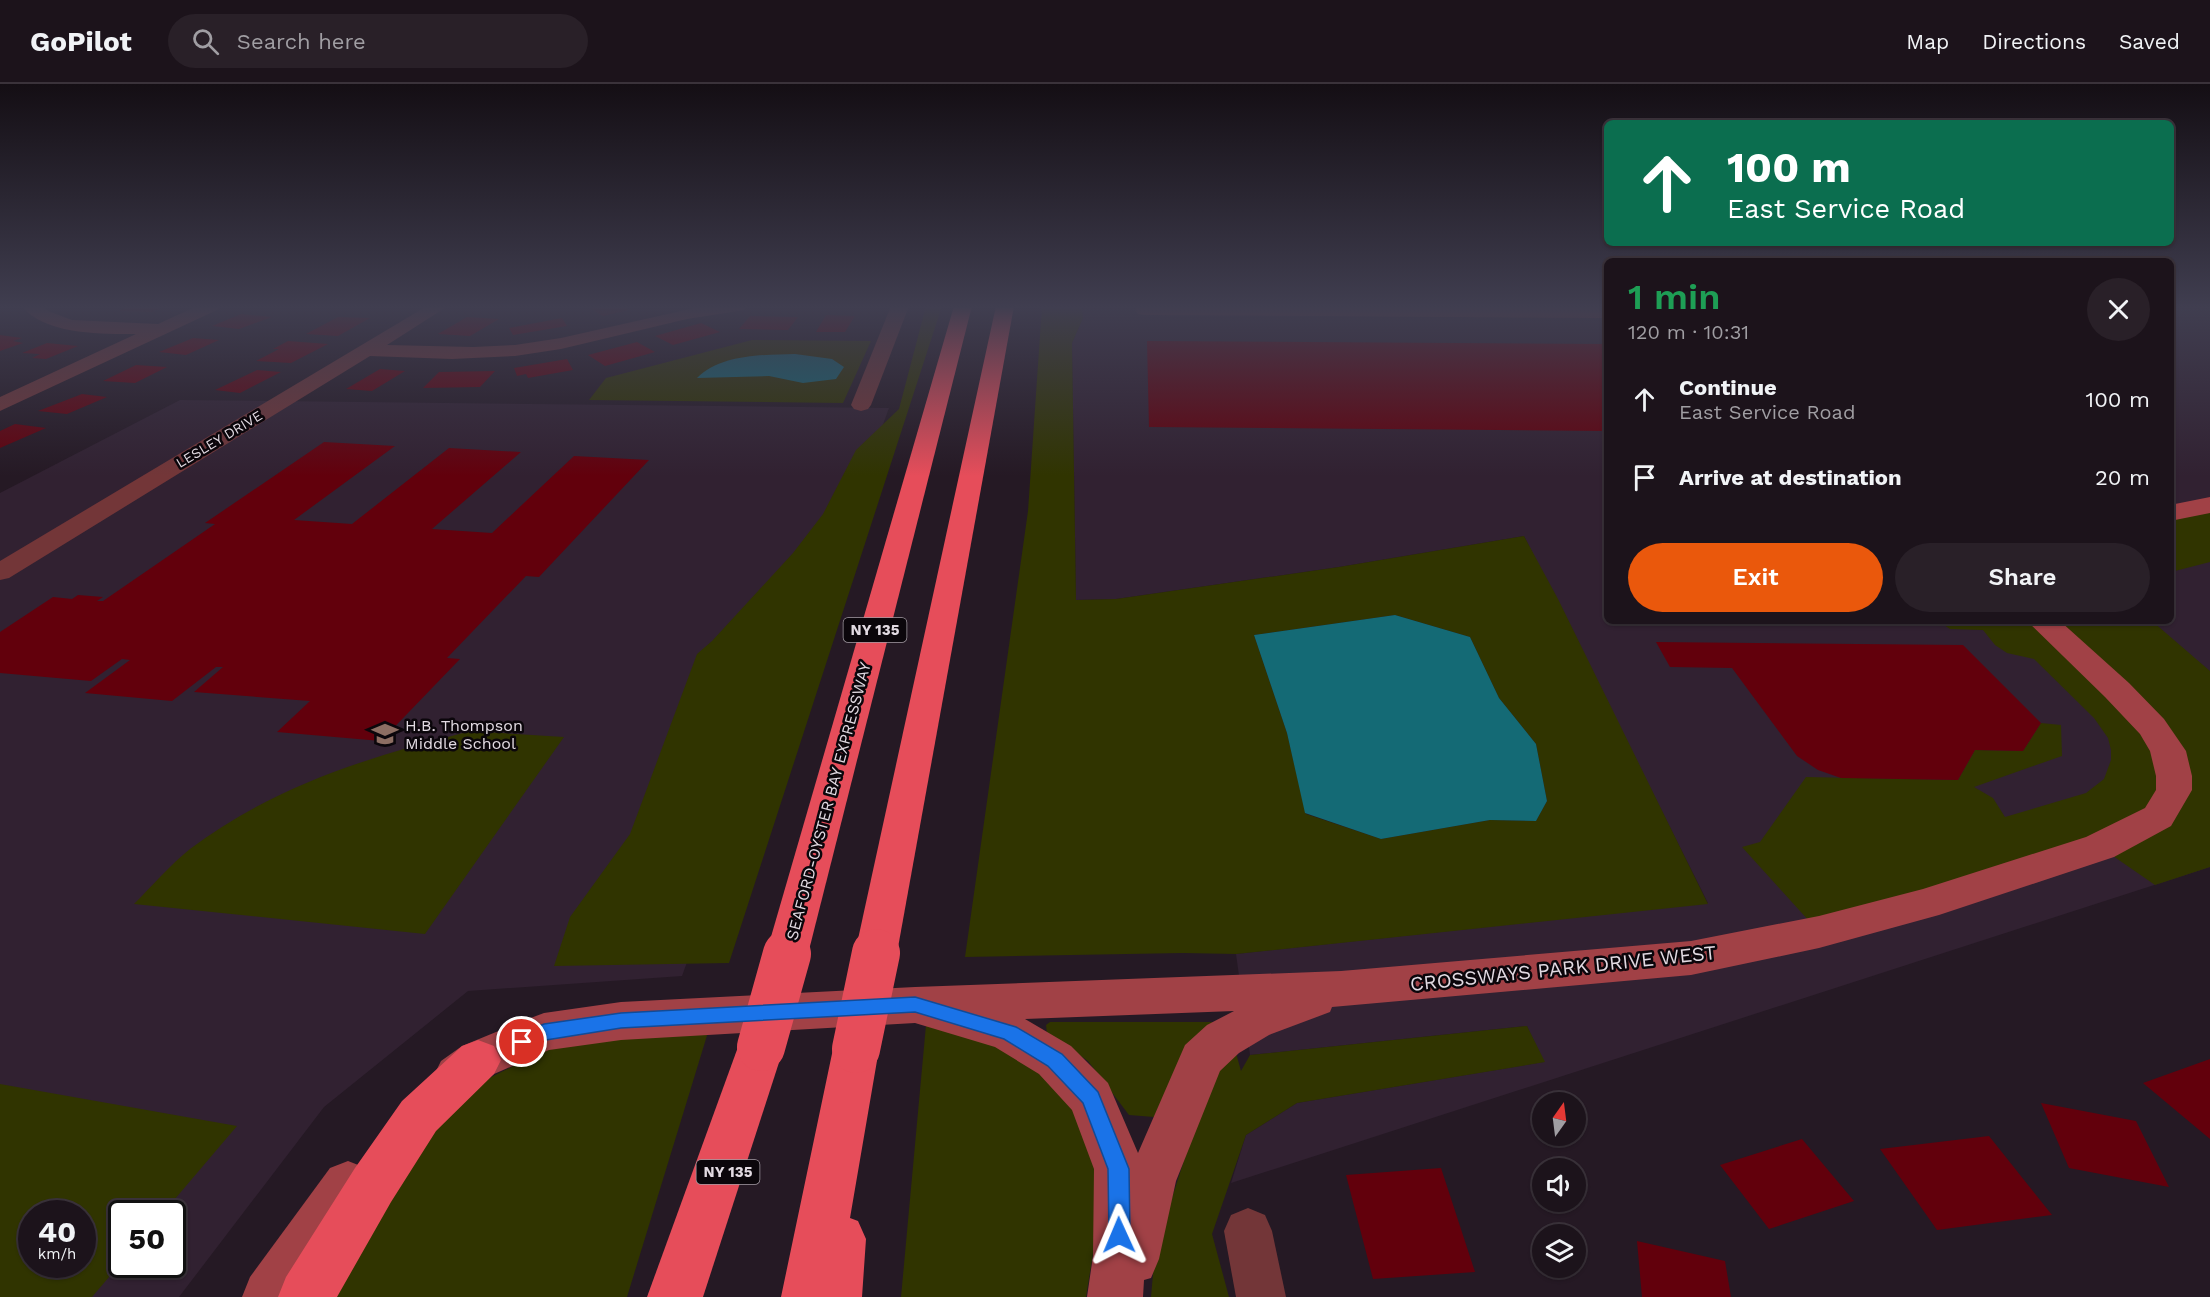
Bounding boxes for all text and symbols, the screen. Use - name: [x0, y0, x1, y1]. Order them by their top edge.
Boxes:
- search box: [168, 14, 588, 68]
- text: GoPilot: [30, 25, 132, 58]
- icon: search: [189, 25, 222, 58]
- text: Search here: [237, 29, 366, 54]
- text: Map: [1906, 29, 1949, 54]
- text: Directions: [1982, 29, 2086, 54]
- text: Saved: [2119, 29, 2180, 54]
- text: 100 m: [1727, 143, 1851, 192]
- icon: ahead: [1628, 144, 1706, 222]
- text: East Service Road: [1727, 193, 1965, 225]
- text: 1 min: [1628, 276, 1720, 318]
- button: close: [2087, 278, 2150, 341]
- text: 120 m · 10:31: [1628, 320, 1749, 344]
- text: Continue: [1679, 375, 1777, 400]
- icon: ahead: [1628, 383, 1661, 416]
- text: 100 m: [2086, 387, 2150, 412]
- text: East Service Road: [1679, 400, 1855, 424]
- street label: LESLEY DRIVE: [173, 407, 265, 471]
- icon: arrive: [1628, 461, 1661, 494]
- text: Arrive at destination: [1679, 465, 1902, 490]
- text: 20 m: [2095, 465, 2150, 490]
- button: Exit: [1628, 543, 1883, 612]
- button: Share: [1895, 543, 2150, 612]
- road number: NY 135: [844, 618, 906, 642]
- street label: SEAFORD-OYSTER BAY EXPRESSWAY: [782, 660, 875, 942]
- place label: H.B. Thompson Middle School: [405, 716, 523, 753]
- school or university icon: H.B. Thompson Middle School: [370, 719, 400, 749]
- street label: CROSSWAYS PARK DRIVE WEST: [1409, 940, 1717, 996]
- pin: [496, 1016, 547, 1067]
- icon: arrive: [505, 1025, 538, 1058]
- north arrow: [1532, 1092, 1586, 1146]
- map controls: [1532, 1092, 1586, 1278]
- button: sound: [1532, 1158, 1586, 1212]
- road number: NY 135: [696, 1160, 760, 1184]
- speed limit sign: 50: [108, 1200, 186, 1278]
- position arrow: [1087, 1203, 1151, 1267]
- text: 40: [38, 1214, 76, 1249]
- button: layers: [1532, 1224, 1586, 1278]
- text: km/h: [38, 1245, 76, 1263]

